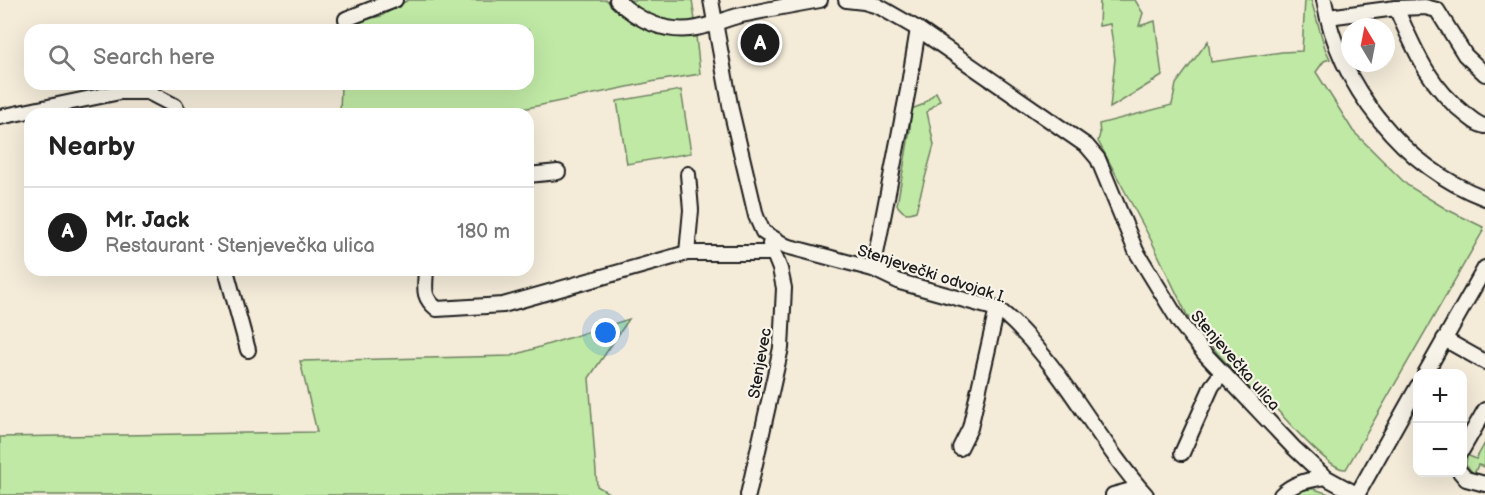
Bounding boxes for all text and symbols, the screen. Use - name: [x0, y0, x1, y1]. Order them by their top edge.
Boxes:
- north arrow: [1341, 18, 1395, 72]
- pin: A: [740, 20, 780, 66]
- search box: [24, 24, 534, 90]
- icon: search: [45, 41, 78, 74]
- text: Search here: [93, 44, 215, 71]
- text: Nearby: [48, 132, 135, 163]
- text: Mr. Jack: [105, 207, 189, 234]
- text: A: [61, 220, 74, 244]
- text: 180 m: [457, 220, 510, 244]
- text: Restaurant · Stenjevečka ulica: [105, 234, 375, 258]
- street label: Stenjevečki odvojak I.: [855, 241, 1008, 307]
- street label: Stenjevečka ulica: [1186, 307, 1283, 415]
- your location: [591, 318, 620, 347]
- street label: Stenjevec: [745, 326, 776, 400]
- map controls: [1413, 369, 1467, 477]
- button: +: [1413, 369, 1467, 423]
- button: −: [1413, 423, 1467, 477]

